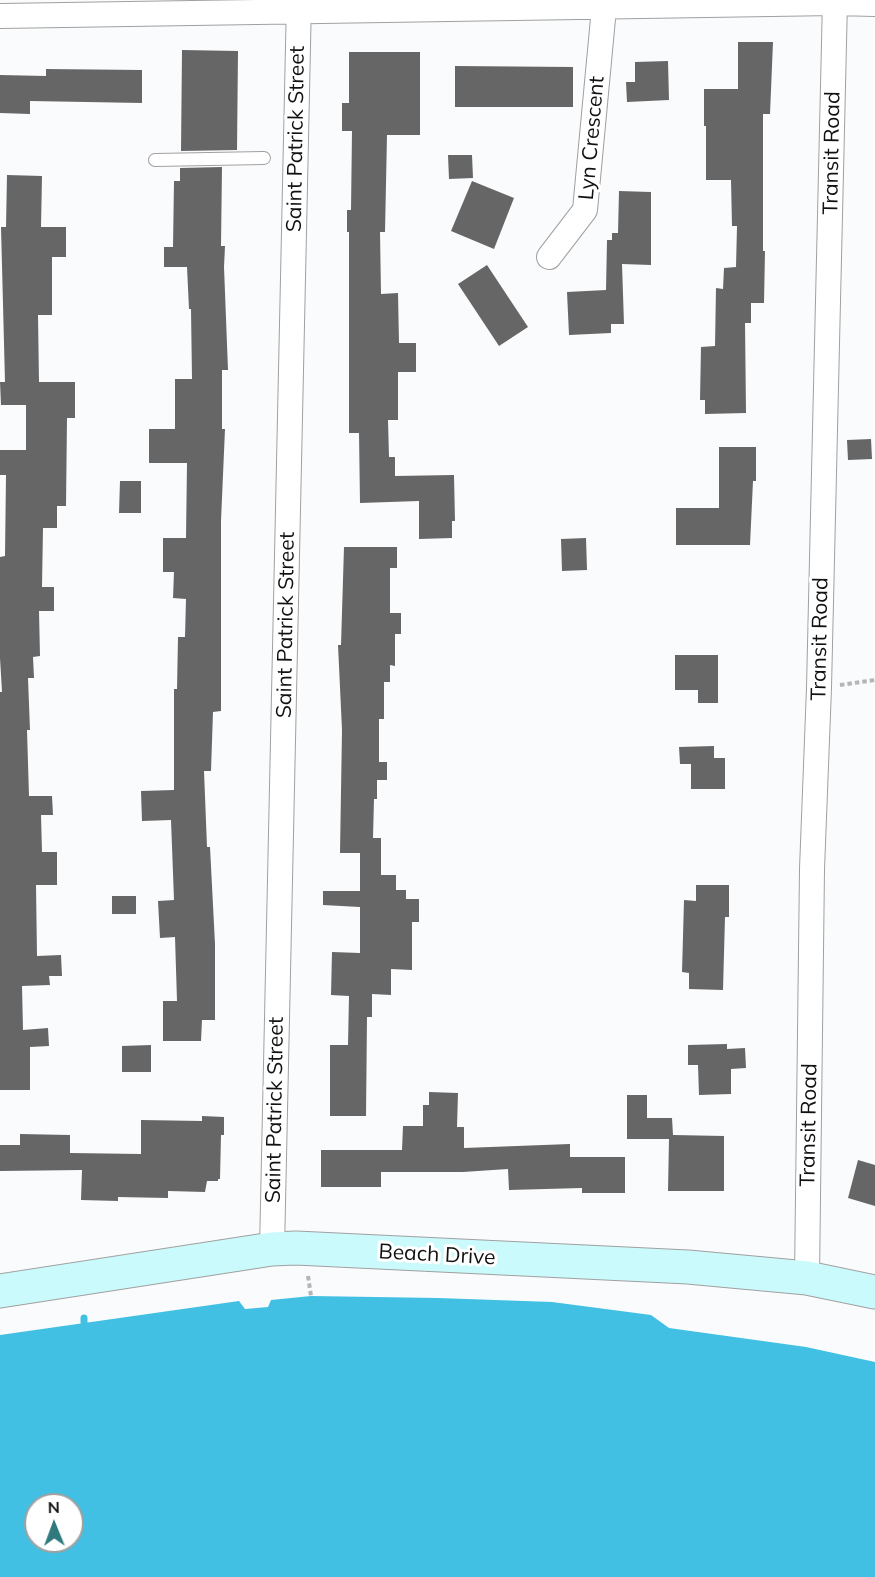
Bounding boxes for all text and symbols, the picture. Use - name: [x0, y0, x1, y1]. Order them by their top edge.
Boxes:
- street label: Saint Patrick Street: [282, 46, 310, 232]
- street label: Lyn Crescent: [574, 75, 610, 201]
- street label: Transit Road: [818, 91, 846, 215]
- street label: Saint Patrick Street: [272, 532, 300, 718]
- street label: Transit Road: [806, 577, 834, 701]
- street label: Saint Patrick Street: [261, 1017, 289, 1203]
- street label: Transit Road: [795, 1063, 823, 1187]
- street label: Beach Drive: [378, 1239, 496, 1271]
- north arrow: [24, 1493, 84, 1553]
- text: N: [48, 1497, 60, 1517]

